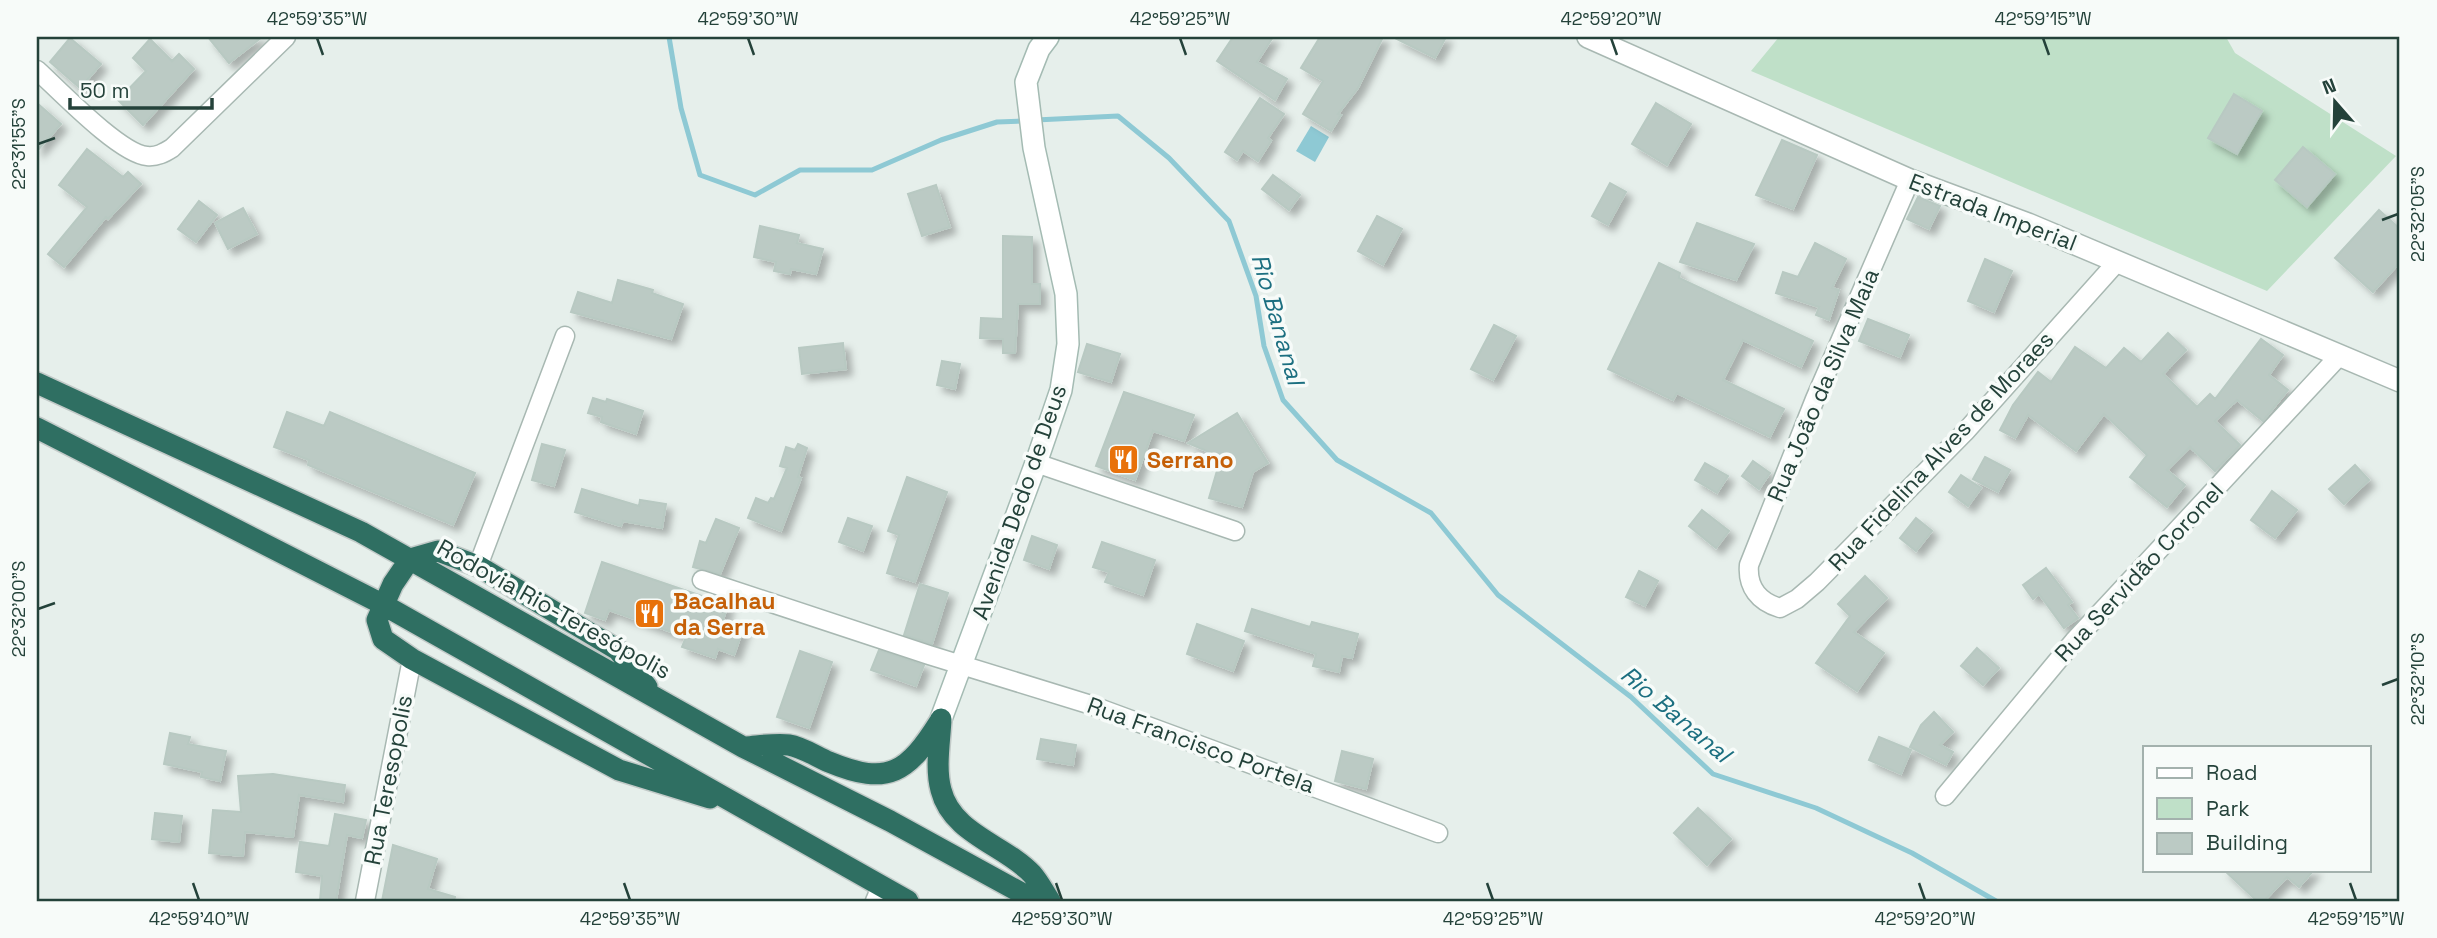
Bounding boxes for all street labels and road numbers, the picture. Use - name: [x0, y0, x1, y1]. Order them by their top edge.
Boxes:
- street label: Estrada Imperial: [1905, 166, 2081, 258]
- street label: Rua João da Silva Maia: [1760, 264, 1886, 506]
- street label: Rua Fidelina Alves de Moraes: [1822, 325, 2060, 577]
- street label: Avenida Dedo de Deus: [965, 381, 1073, 623]
- street label: Rua Servidão Coronel: [2048, 476, 2230, 668]
- street label: Rodovia Rio-Teresópolis: [432, 532, 676, 686]
- street label: Rua Francisco Portela: [1083, 690, 1319, 800]
- street label: Rua Teresopolis: [357, 692, 419, 868]

